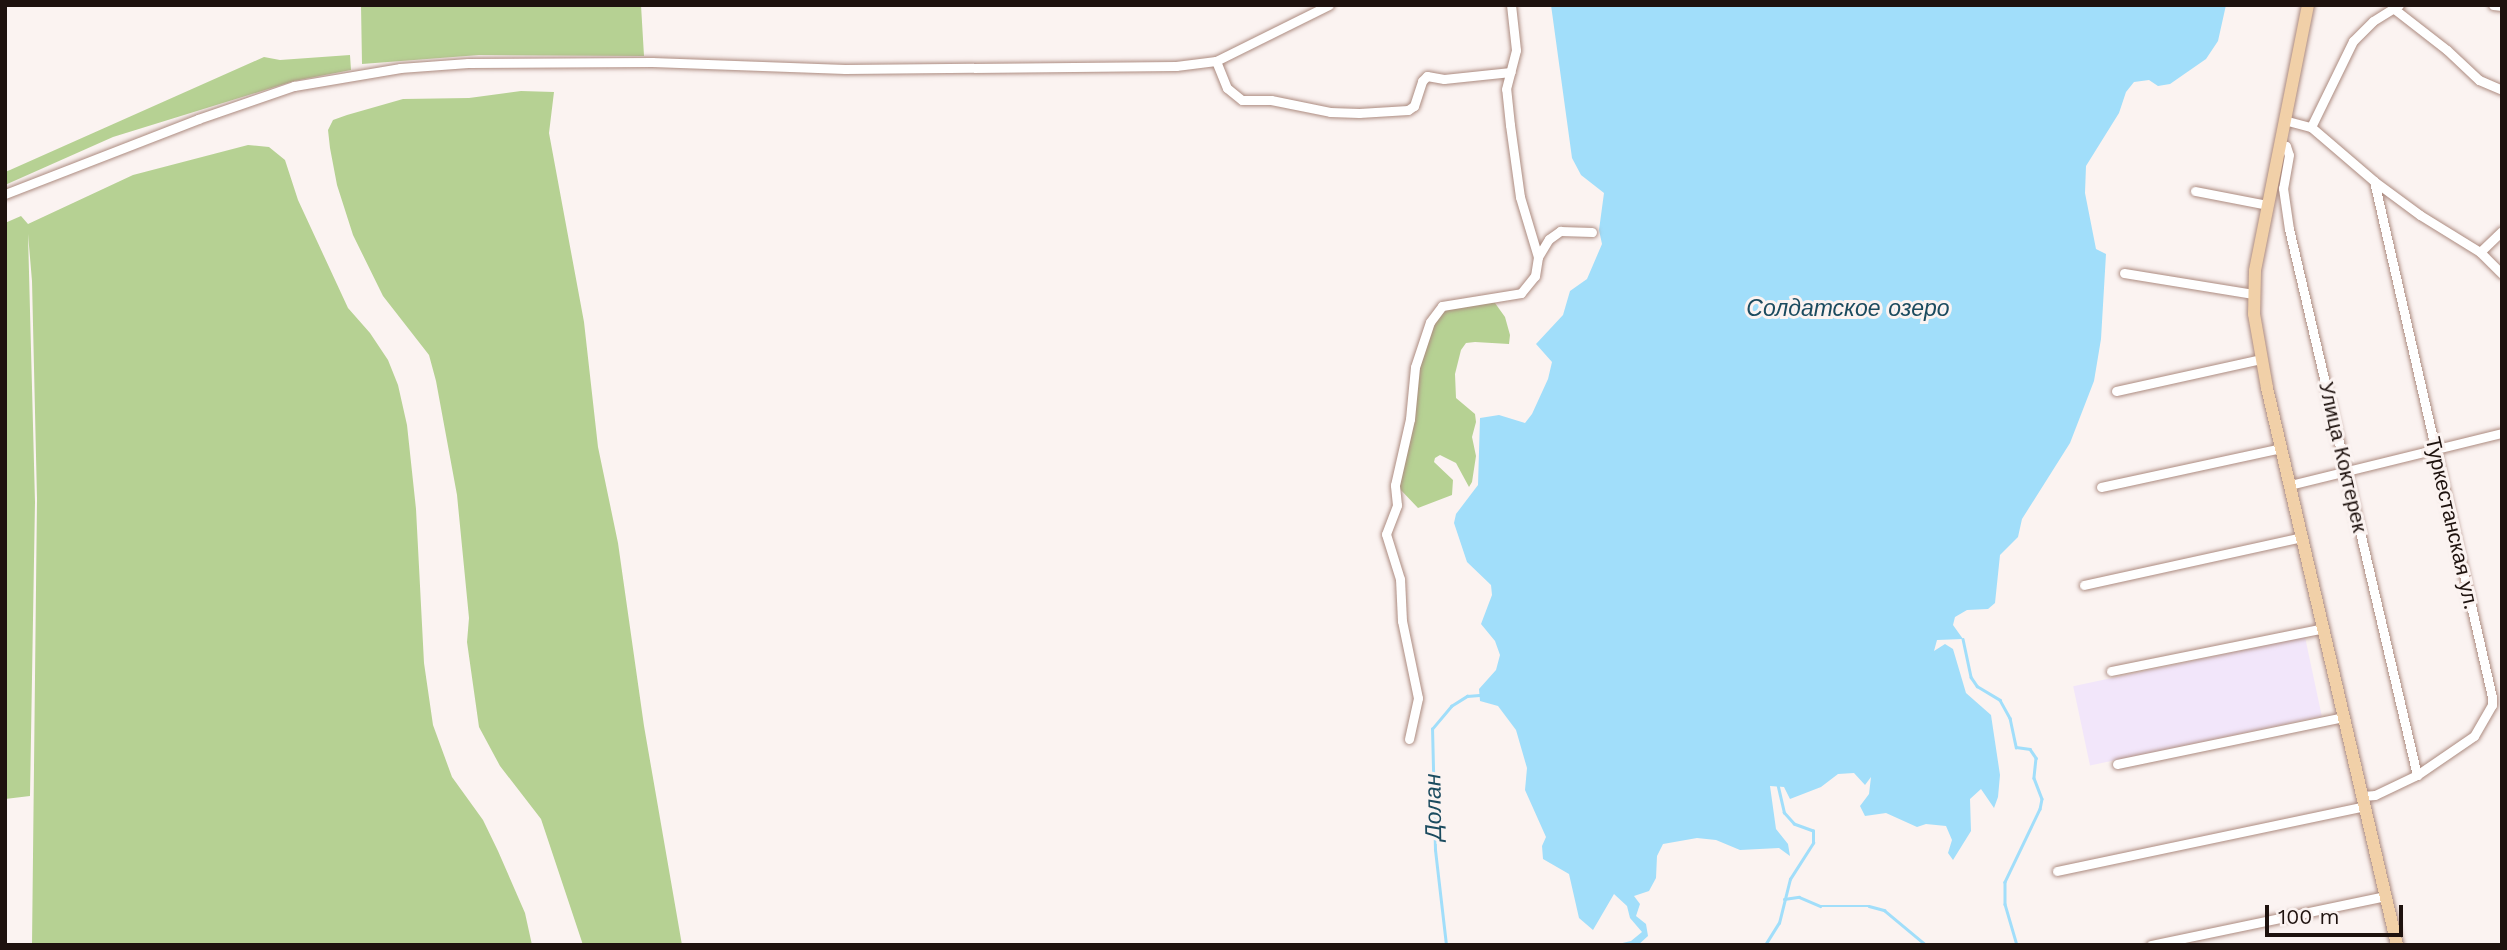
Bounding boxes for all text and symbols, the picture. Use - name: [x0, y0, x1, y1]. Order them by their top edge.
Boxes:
- water label: Солдатское озеро: [1746, 295, 1950, 323]
- street label: Улица Коктерек: [2313, 379, 2373, 535]
- street label: Туркестанская ул.: [2420, 434, 2484, 612]
- water label: Долан: [1420, 773, 1448, 841]
- scale bar: [2269, 890, 2407, 934]
- text: 100 m: [2278, 904, 2340, 929]

